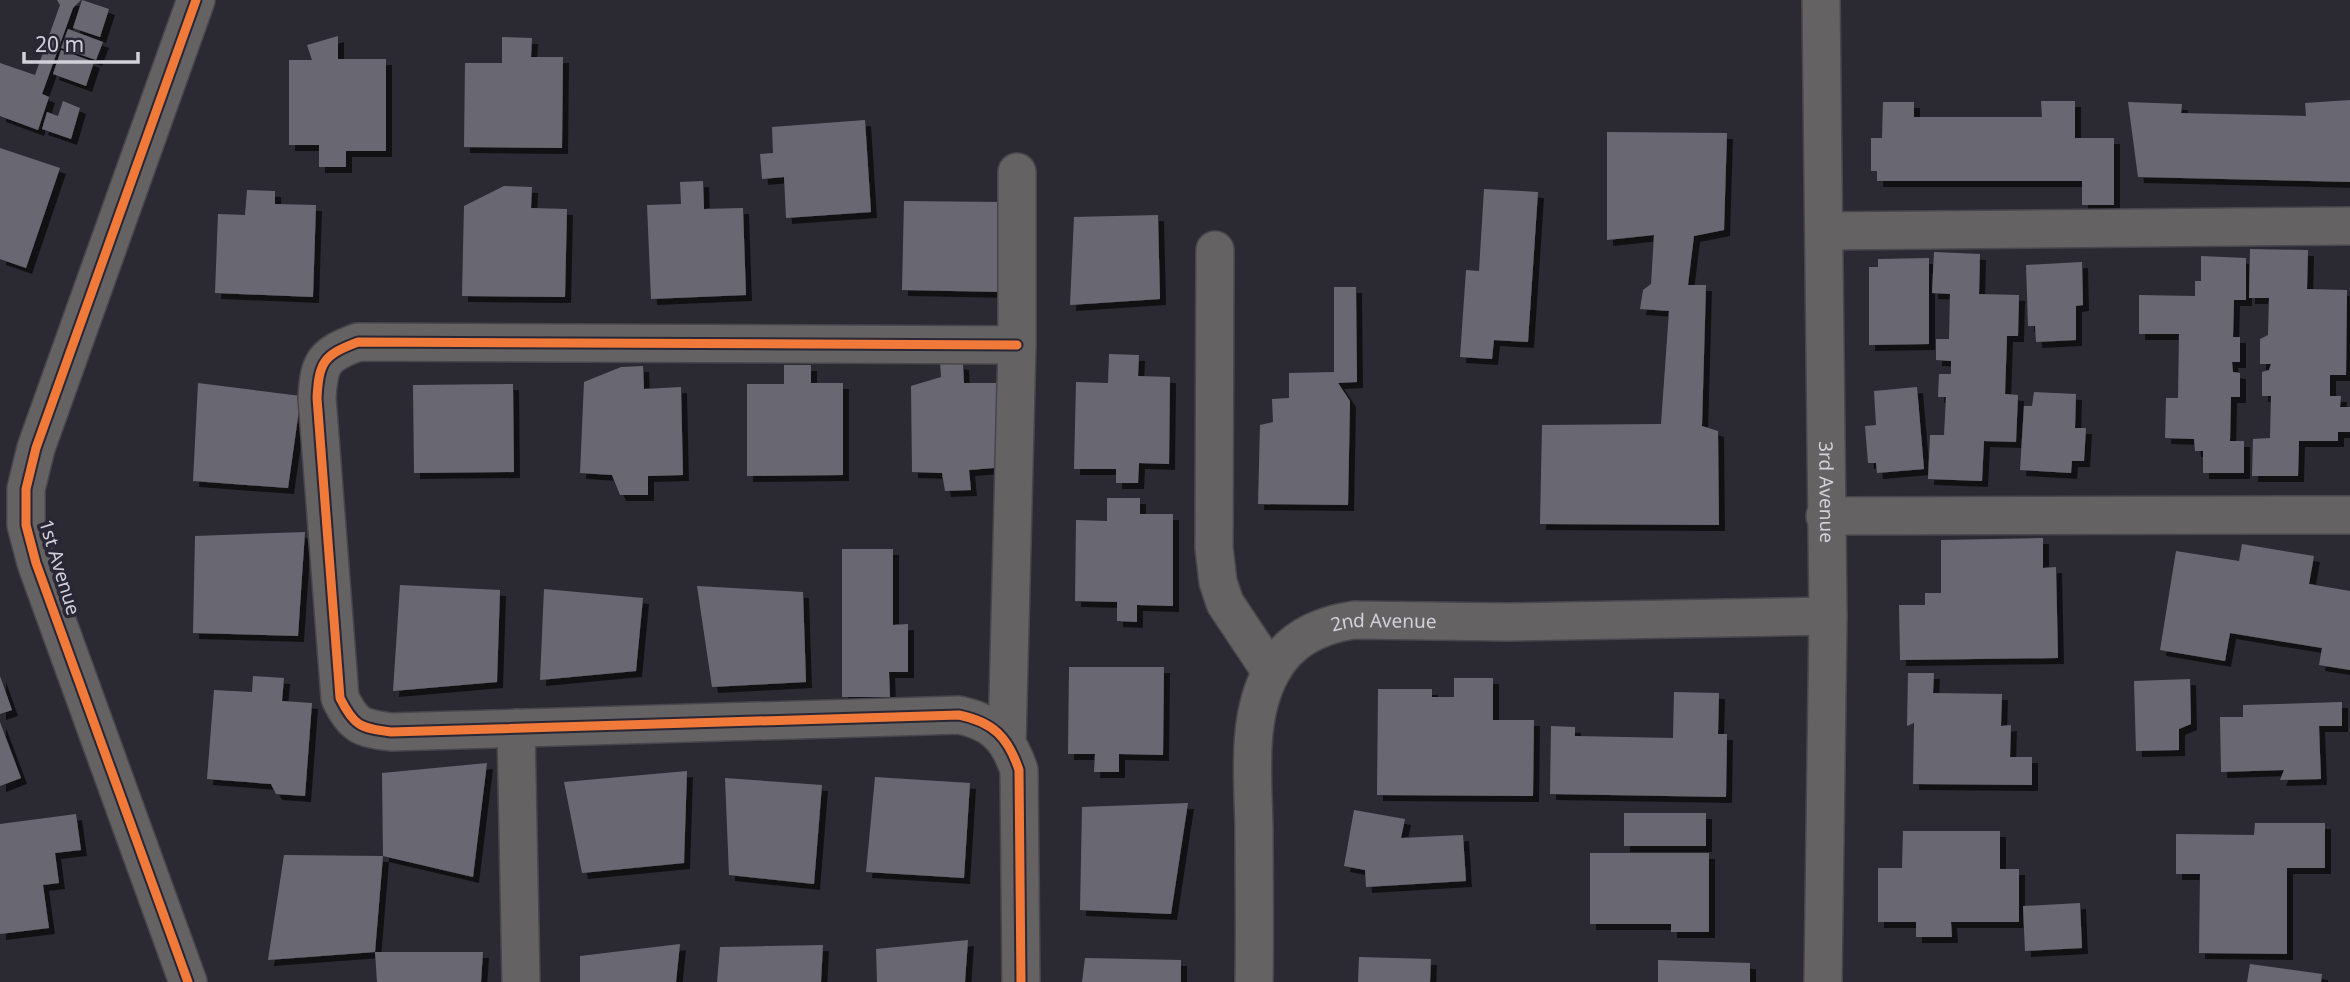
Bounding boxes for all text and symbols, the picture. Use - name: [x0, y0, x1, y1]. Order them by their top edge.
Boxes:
- scale bar: [24, 21, 138, 65]
- text: 20 m: [35, 30, 84, 58]
- street label: 3rd Avenue: [1813, 441, 1840, 543]
- street label: 1st Avenue: [33, 516, 87, 618]
- street label: 2nd Avenue: [1328, 607, 1437, 638]

